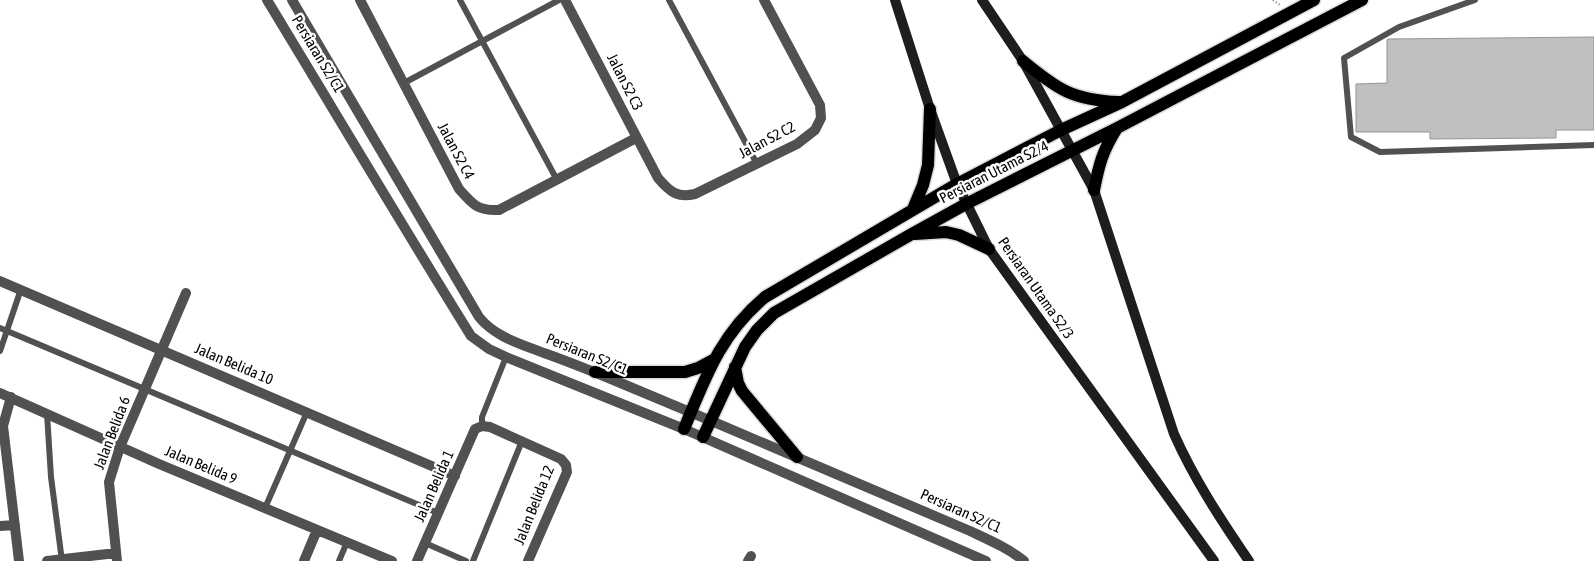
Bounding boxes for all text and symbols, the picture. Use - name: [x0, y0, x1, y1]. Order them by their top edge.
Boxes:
- street label: Persiaran S2/C1: [289, 12, 348, 95]
- street label: Jalan S2 C3: [604, 51, 647, 113]
- street label: Jalan S2 C2: [736, 118, 798, 161]
- street label: Jalan S2 C4: [435, 120, 478, 182]
- street label: Persiaran Utama S2/4: [936, 137, 1051, 206]
- street label: Persiaran Utama S2/3: [995, 234, 1078, 342]
- street label: Persiaran S2/C1: [544, 329, 631, 378]
- street label: Jalan Belida 10: [192, 339, 276, 388]
- street label: Jalan Belida 6: [90, 394, 133, 472]
- street label: Jalan Belida 9: [163, 442, 240, 487]
- street label: Jalan Belida 1: [410, 447, 457, 524]
- street label: Jalan Belida 12: [510, 463, 557, 547]
- street label: Persiaran S2/C1: [918, 485, 1004, 536]

